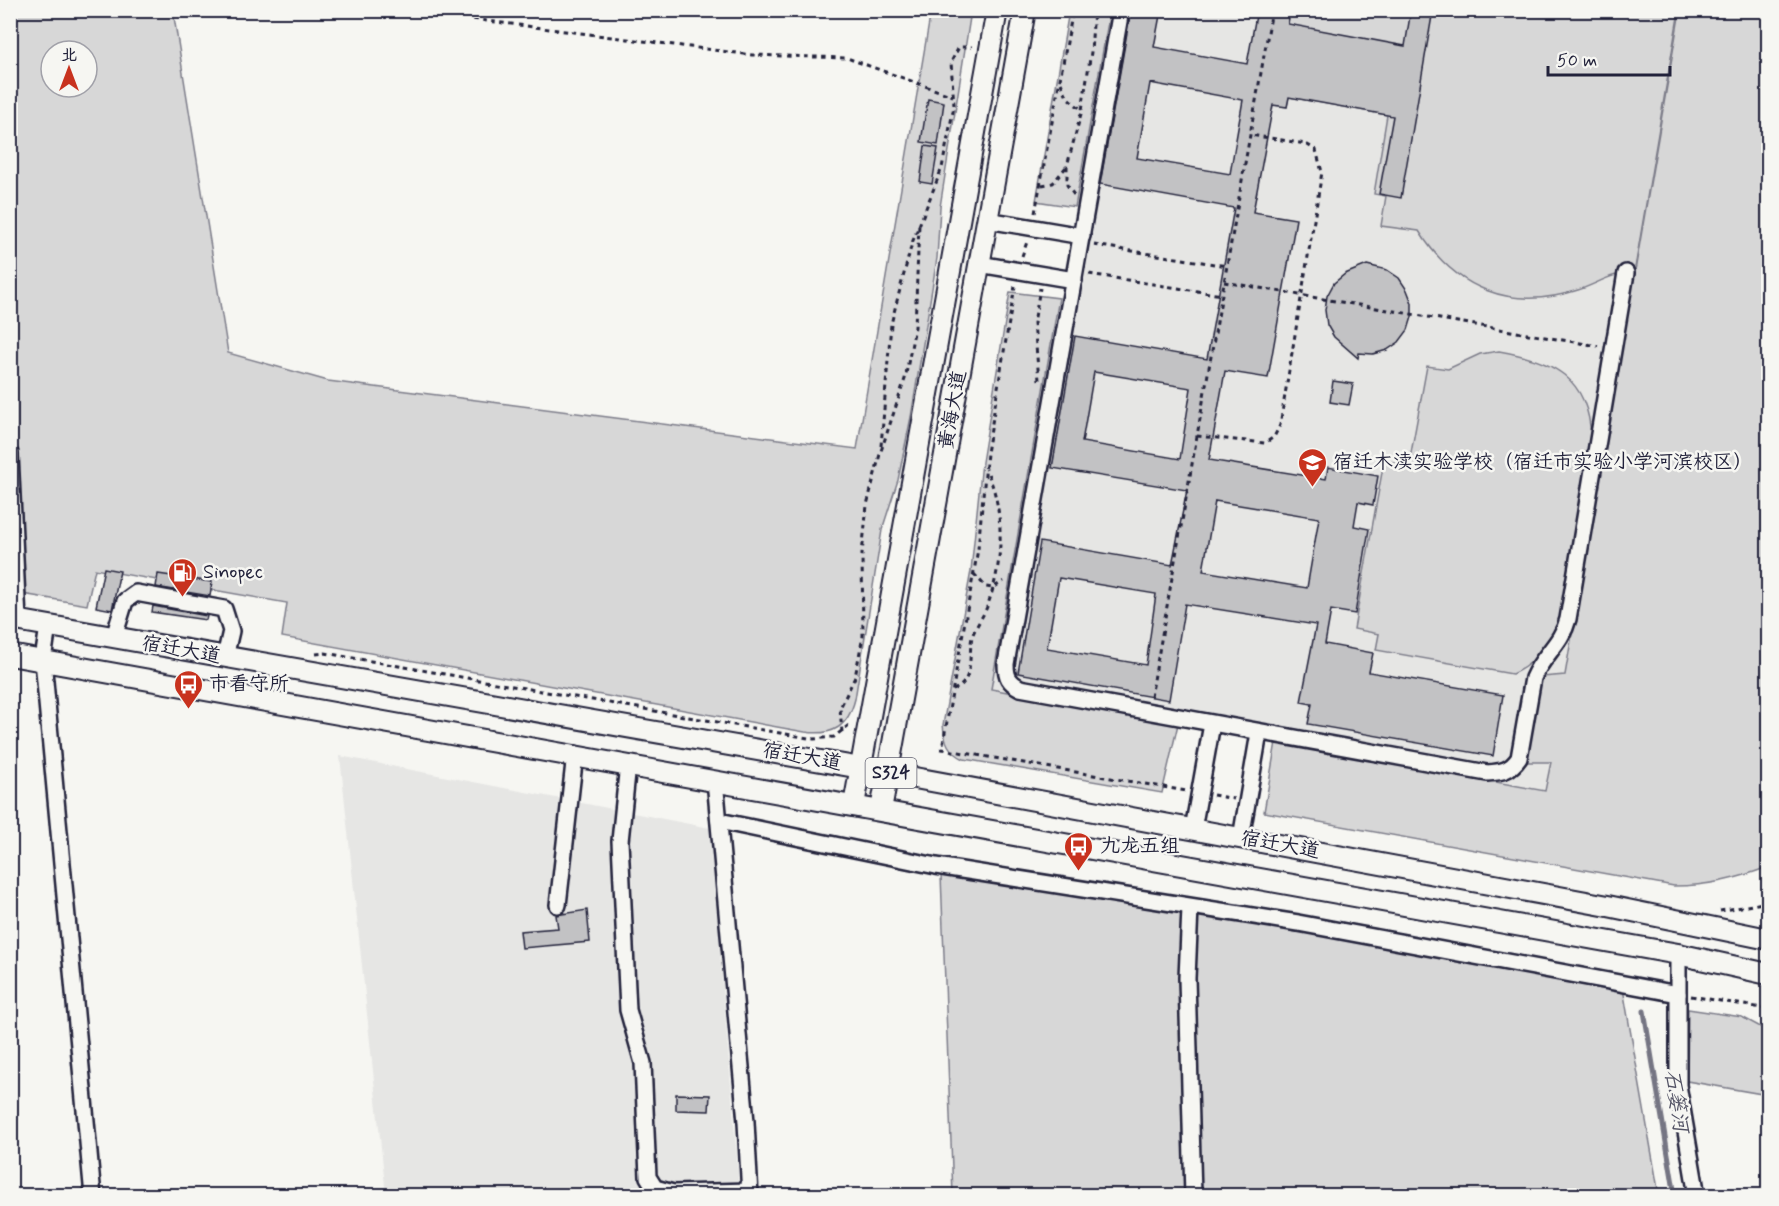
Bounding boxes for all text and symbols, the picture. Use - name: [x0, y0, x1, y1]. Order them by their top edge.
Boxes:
- north arrow: [39, 39, 99, 99]
- scale bar: [1548, 39, 1670, 77]
- text: 北: [61, 45, 77, 66]
- text: 50 m: [1557, 49, 1597, 73]
- street label: 黄海大道: [933, 368, 973, 452]
- school or university icon: 宿迁木渎实验学校（宿迁市实验小学河滨校区）: [1296, 446, 1328, 488]
- place label: 宿迁木渎实验学校（宿迁市实验小学河滨校区）: [1333, 449, 1753, 476]
- fuel station icon: Sinopec: [166, 556, 198, 598]
- place label: Sinopec: [203, 559, 263, 586]
- street label: 宿迁大道: [139, 630, 223, 670]
- bus stop icon: 市看守所: [172, 668, 204, 710]
- place label: 市看守所: [209, 671, 289, 698]
- street label: 宿迁大道: [760, 737, 844, 777]
- road number: S324: [866, 758, 916, 788]
- street label: 宿迁大道: [1238, 825, 1322, 865]
- bus stop icon: 九龙五组: [1063, 830, 1095, 872]
- place label: 九龙五组: [1100, 833, 1180, 860]
- water label: 石篓河: [1657, 1068, 1695, 1137]

